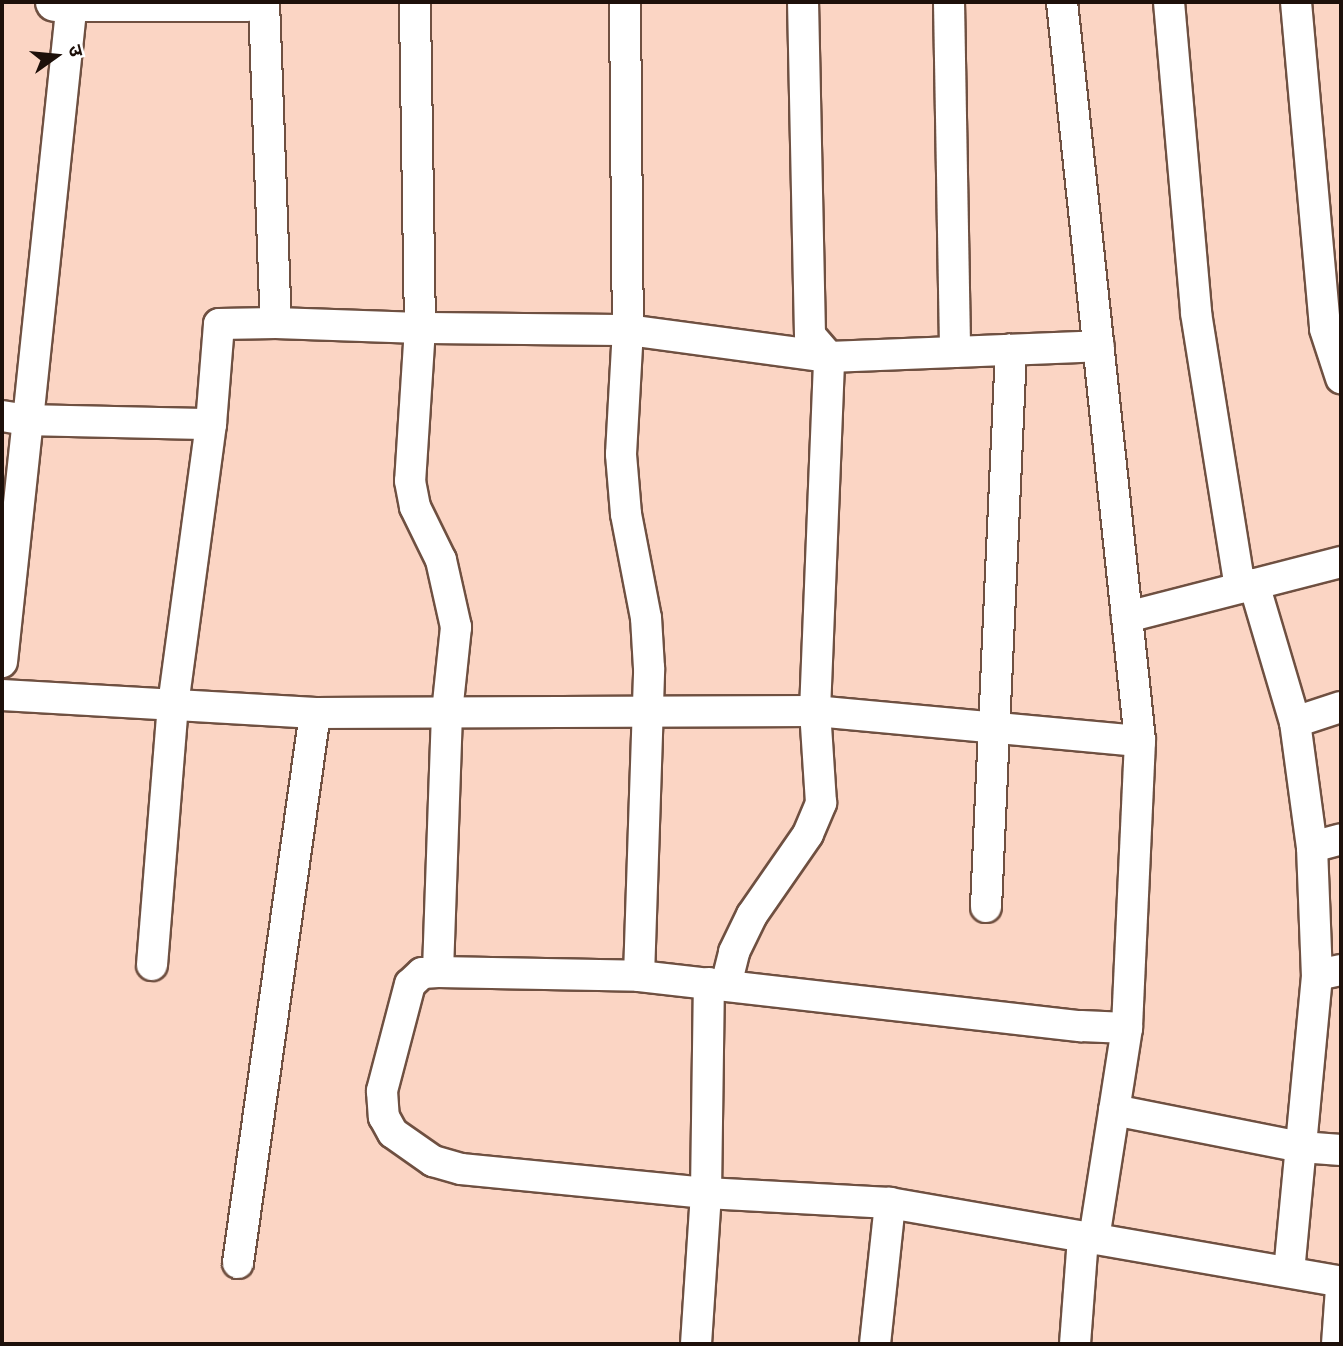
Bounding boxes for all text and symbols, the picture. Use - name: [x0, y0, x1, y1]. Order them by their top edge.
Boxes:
- north arrow: [21, 21, 91, 91]
- text: उ: [63, 42, 89, 59]

